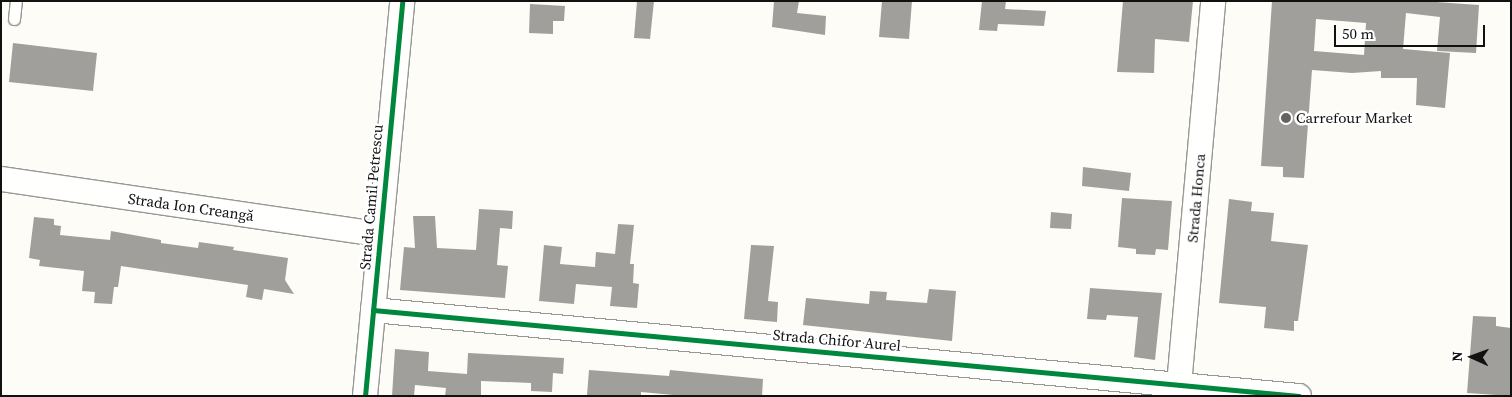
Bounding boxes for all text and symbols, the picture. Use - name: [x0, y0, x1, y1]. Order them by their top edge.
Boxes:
- scale bar: [1337, 15, 1488, 47]
- text: 50 m: [1342, 23, 1374, 44]
- place label: Carrefour Market: [1296, 109, 1412, 127]
- marker: Carrefour Market: [1280, 112, 1292, 124]
- street label: Strada Camil Petrescu: [356, 123, 386, 271]
- street label: Strada Honca: [1183, 153, 1209, 243]
- street label: Strada Ion Creangă: [127, 189, 255, 225]
- street label: Strada Chifor Aurel: [772, 325, 902, 355]
- north arrow: [1447, 332, 1497, 382]
- text: N: [1447, 351, 1467, 362]

